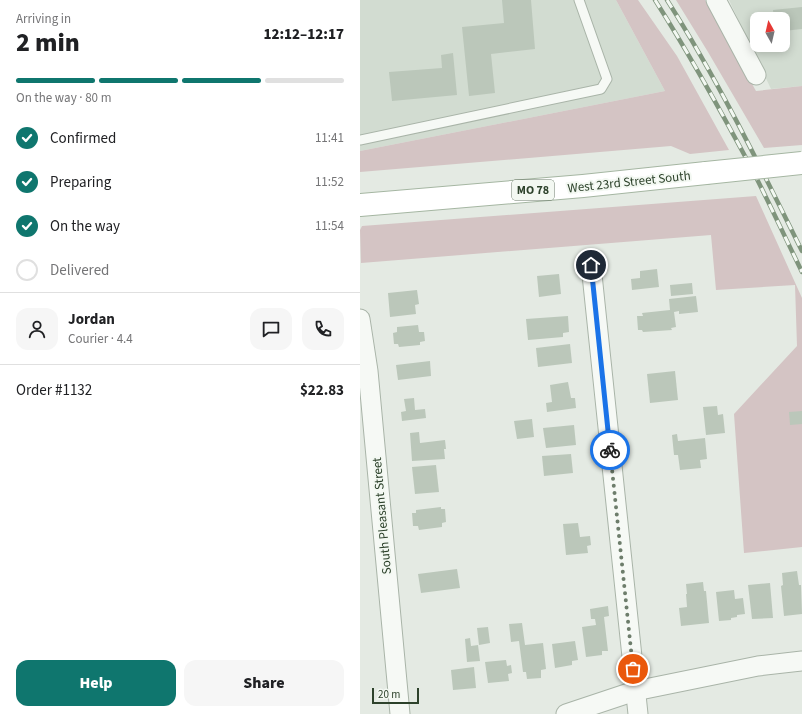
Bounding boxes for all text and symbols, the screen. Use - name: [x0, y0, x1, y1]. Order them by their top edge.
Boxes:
- text: Arriving in: [16, 10, 71, 28]
- north arrow: [750, 12, 790, 52]
- map controls: [750, 12, 790, 52]
- text: 2 min: [16, 24, 80, 61]
- text: 12:12–12:17: [263, 24, 344, 45]
- text: On the way · 80 m: [16, 89, 111, 107]
- icon: check: [16, 127, 38, 149]
- text: Confirmed: [50, 128, 116, 149]
- text: 11:41: [315, 129, 344, 147]
- street label: West 23rd Street South: [567, 167, 692, 197]
- icon: check: [16, 171, 38, 193]
- text: Preparing: [50, 172, 111, 193]
- text: 11:52: [315, 173, 344, 191]
- road number: MO 78: [512, 180, 554, 200]
- icon: check: [16, 215, 38, 237]
- text: On the way: [50, 216, 120, 237]
- text: 11:54: [315, 217, 344, 235]
- pin: [574, 248, 608, 282]
- icon: home: [580, 254, 602, 276]
- text: Delivered: [50, 260, 109, 281]
- button: person: [16, 308, 58, 350]
- button: chat: [250, 308, 292, 350]
- button: phone: [302, 308, 344, 350]
- text: Jordan: [68, 309, 115, 330]
- text: Courier · 4.4: [68, 330, 133, 348]
- text: Order #1132: [16, 380, 92, 401]
- text: $22.83: [300, 380, 344, 401]
- courier: [590, 430, 630, 470]
- icon: bike: [599, 439, 621, 461]
- street label: South Pleasant Street: [368, 456, 396, 575]
- pin: [616, 652, 650, 686]
- icon: bag: [622, 658, 644, 680]
- button: Help: [16, 660, 176, 706]
- button: Share: [184, 660, 344, 706]
- scale bar: [372, 686, 419, 705]
- text: 20 m: [378, 687, 400, 702]

